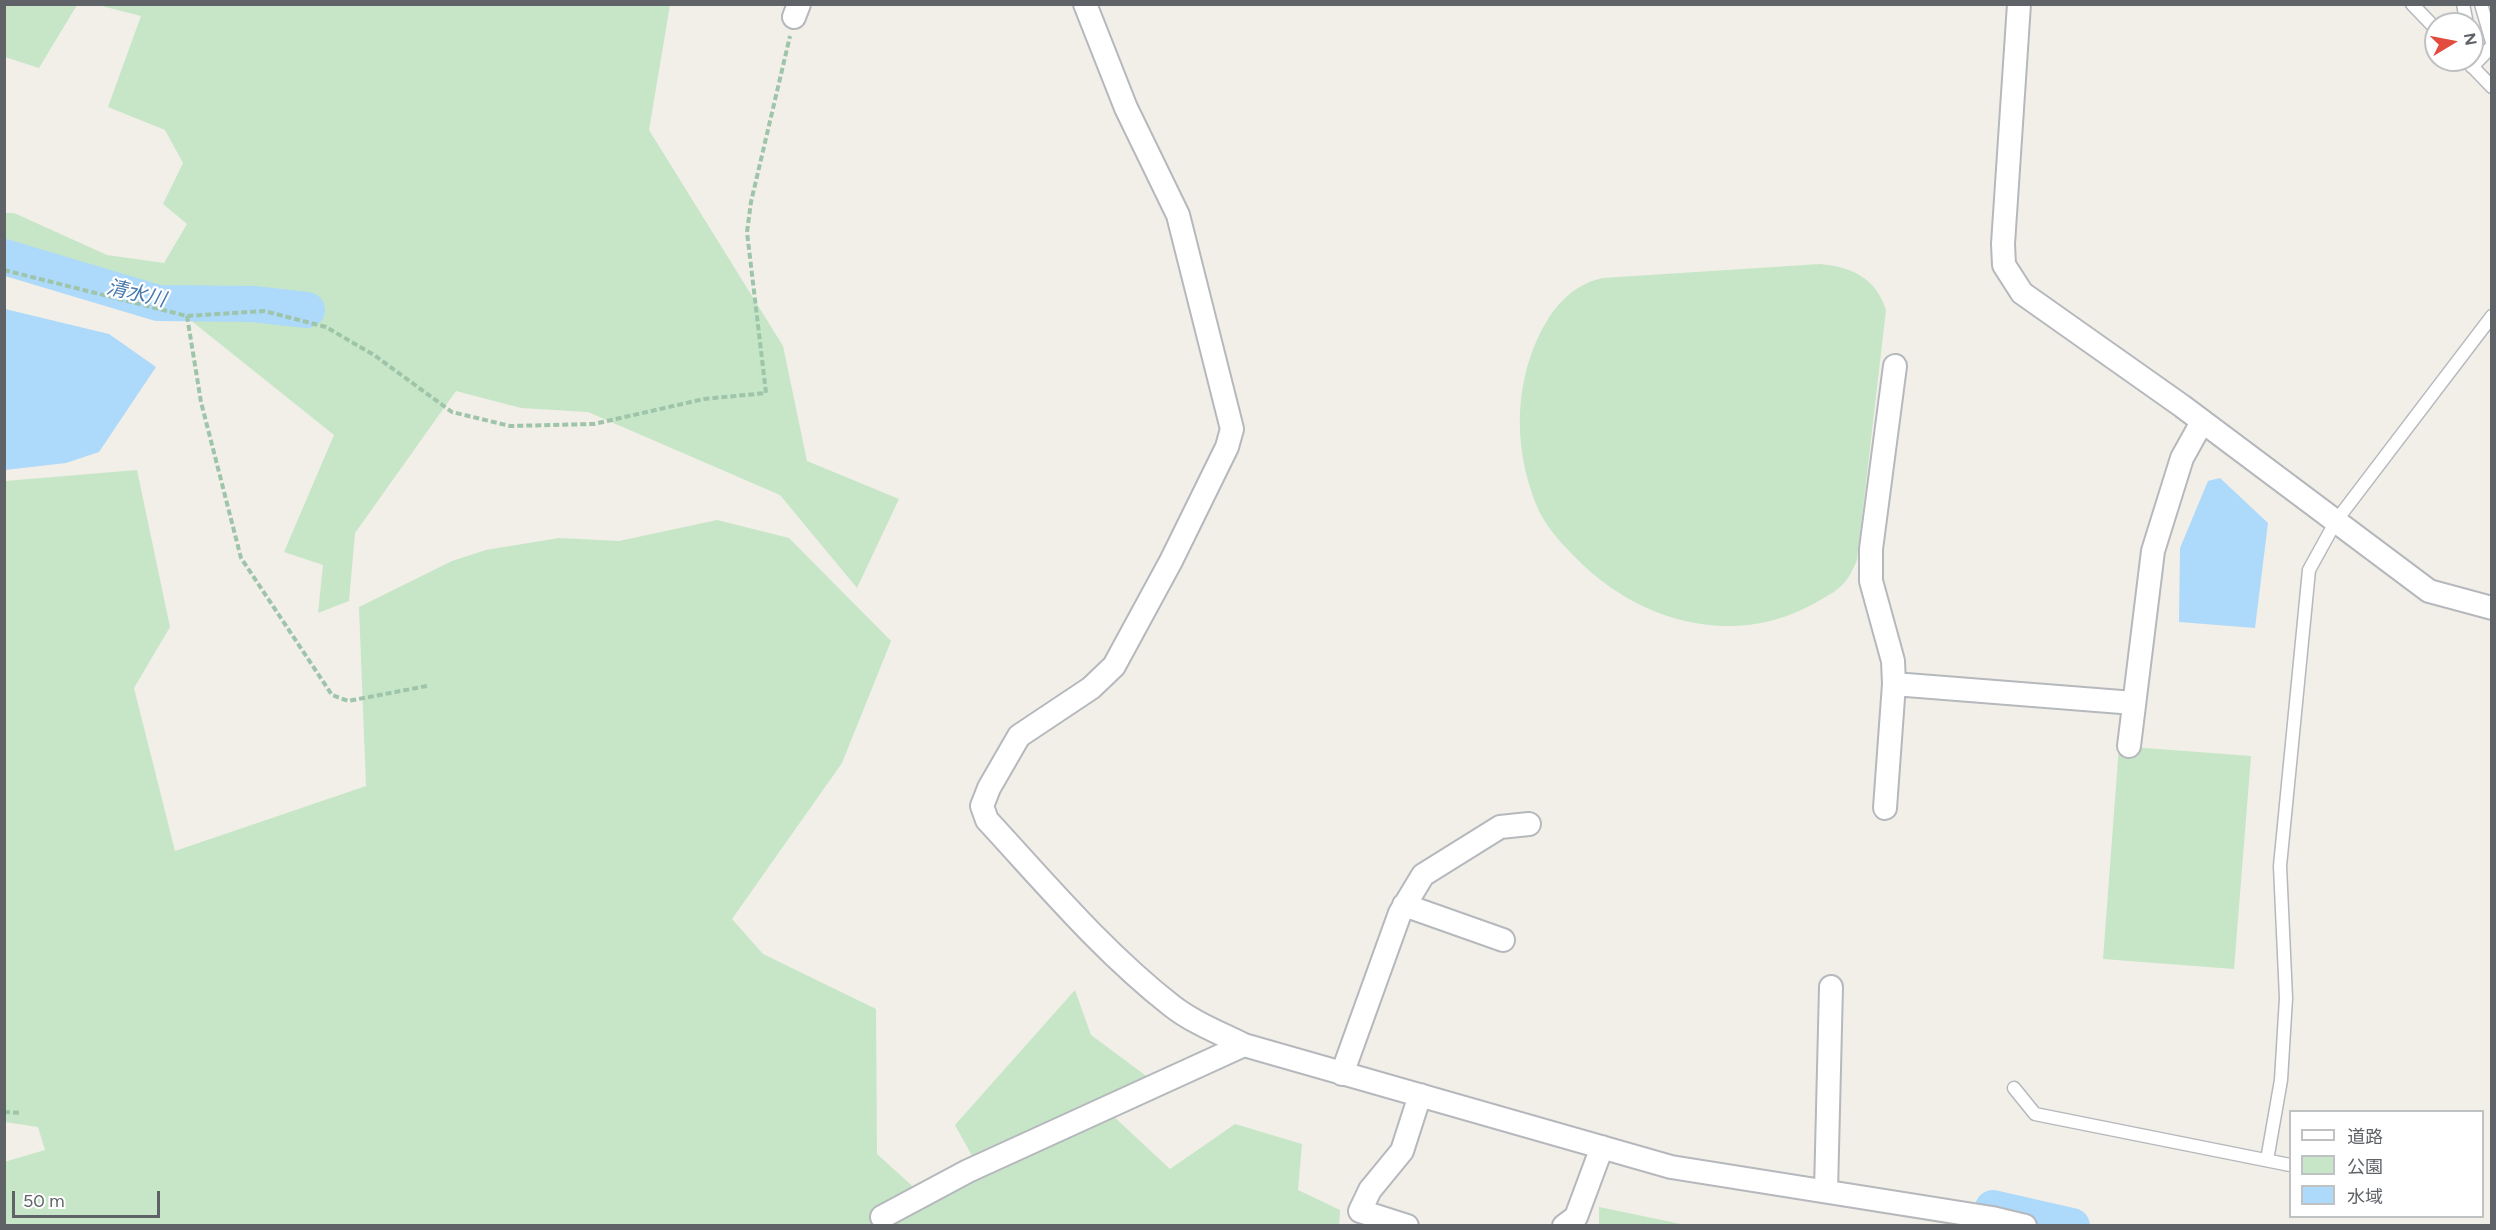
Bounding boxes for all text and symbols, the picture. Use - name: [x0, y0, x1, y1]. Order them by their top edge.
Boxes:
- north arrow: [2424, 12, 2484, 72]
- text: N: [2460, 31, 2481, 47]
- water label: 清水川: [104, 276, 168, 312]
- legend: [2289, 1110, 2484, 1218]
- text: 道路: [2347, 1126, 2383, 1148]
- text: 公園: [2347, 1156, 2383, 1178]
- scale bar: [15, 1179, 164, 1217]
- text: 水域: [2347, 1186, 2383, 1208]
- text: 50 m: [23, 1190, 65, 1212]

